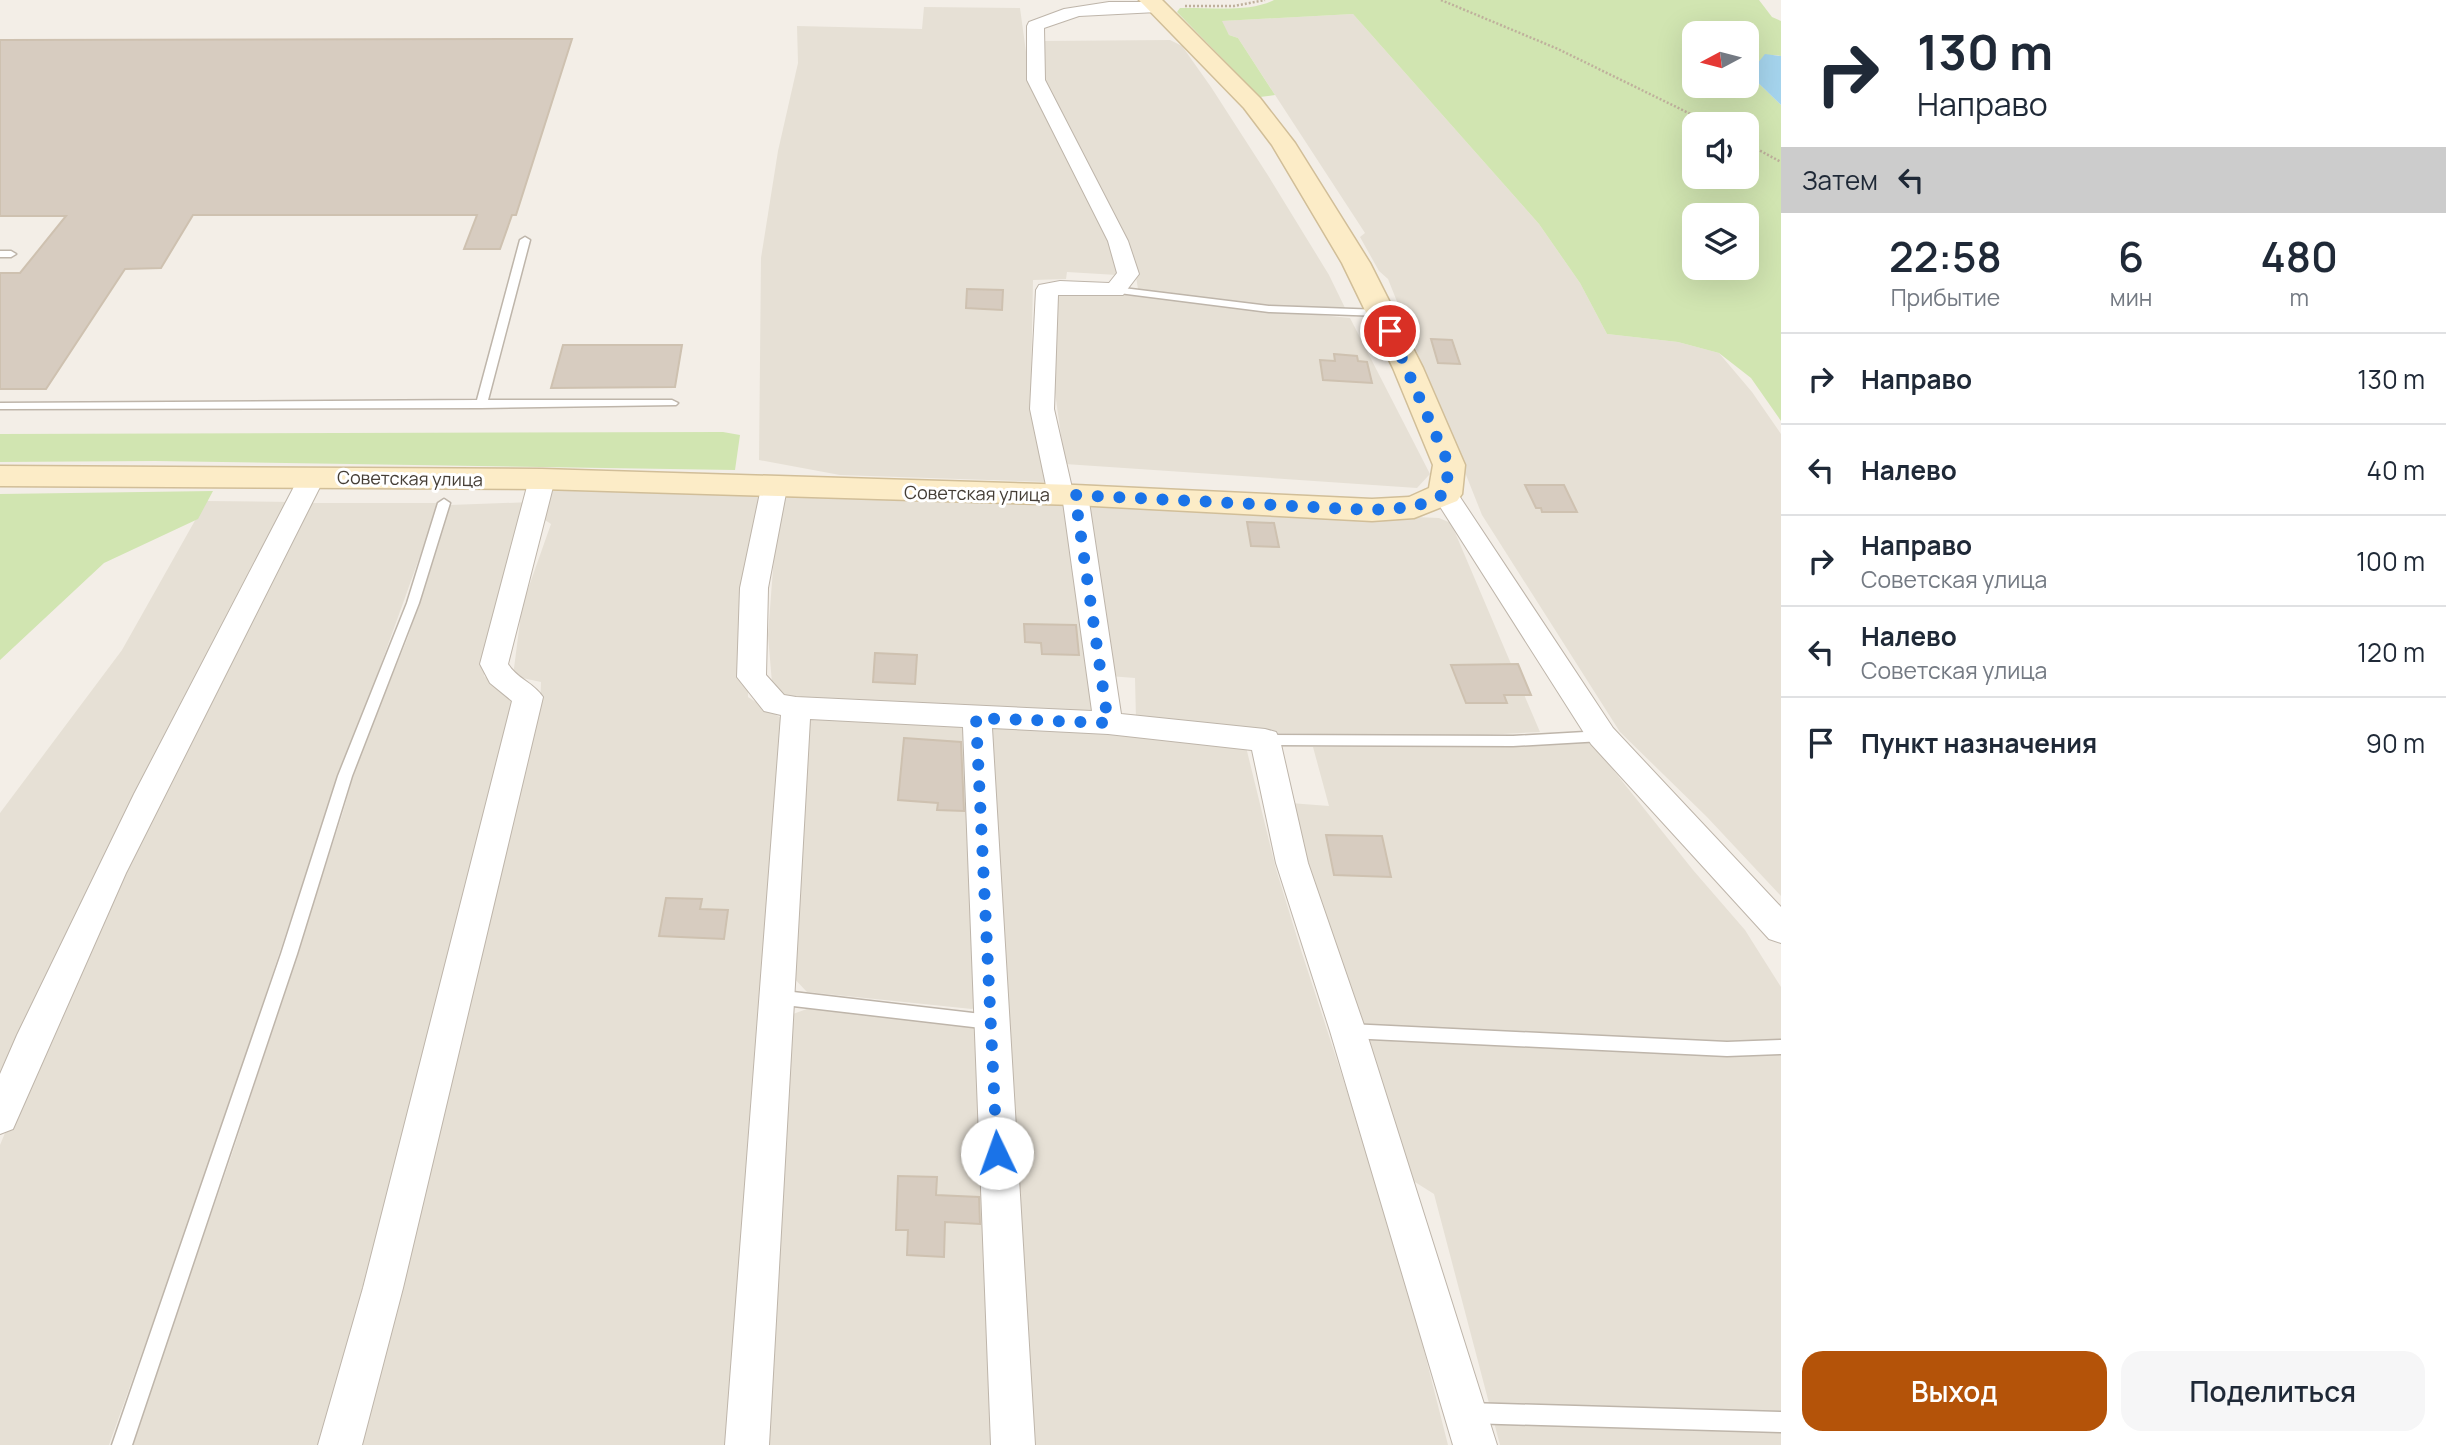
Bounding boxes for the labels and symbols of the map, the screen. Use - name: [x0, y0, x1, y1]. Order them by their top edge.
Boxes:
- north arrow: [1682, 21, 1759, 98]
- pin: [1360, 301, 1420, 361]
- street label: Советская улица: [337, 465, 483, 491]
- street label: Советская улица: [904, 480, 1050, 506]
- position arrow: [960, 1116, 1034, 1190]

